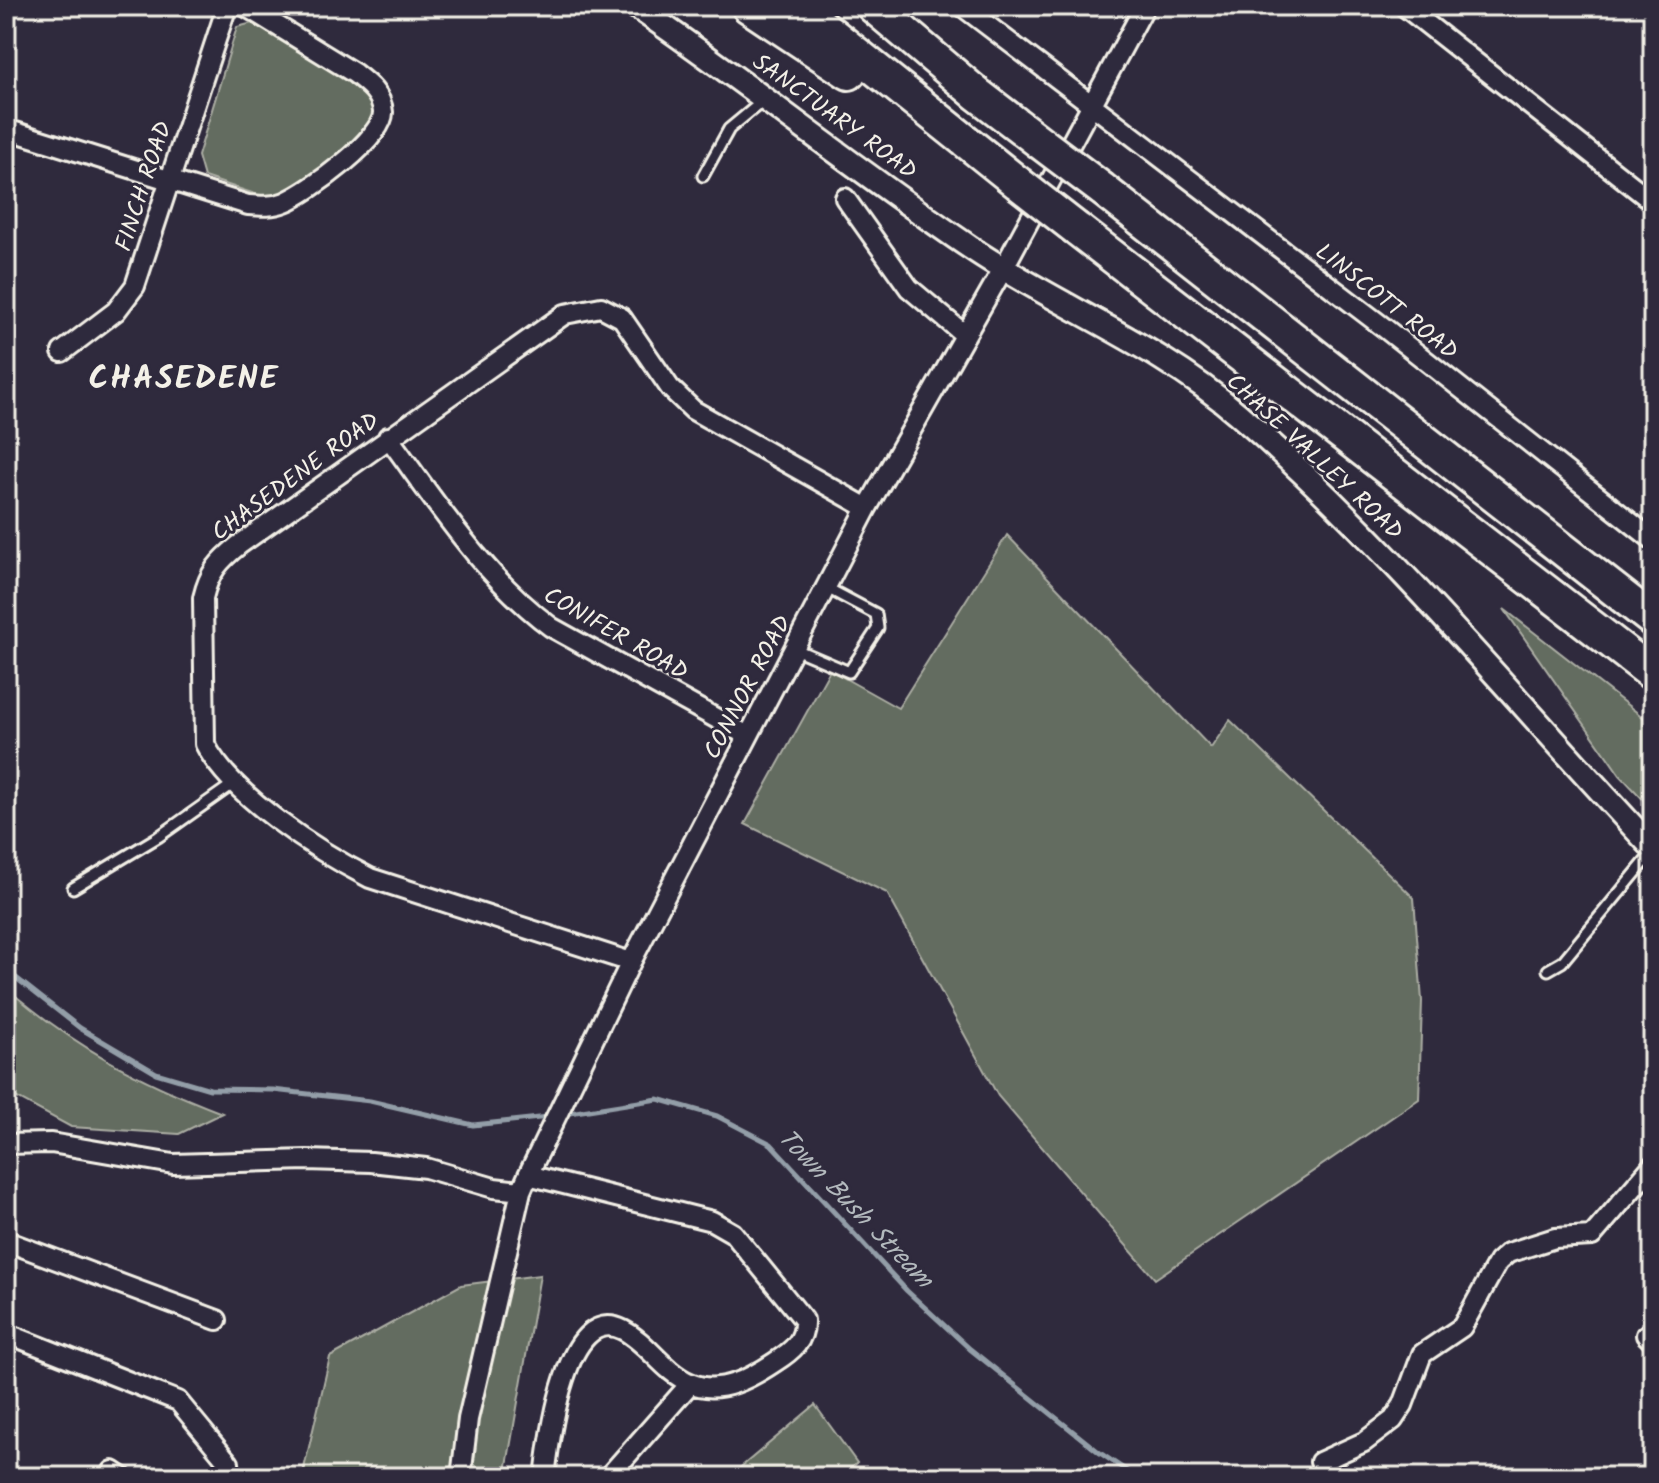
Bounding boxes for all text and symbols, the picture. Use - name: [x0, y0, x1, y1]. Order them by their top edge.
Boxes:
- street label: SANCTUARY ROAD: [743, 44, 925, 191]
- street label: FINCH ROAD: [105, 116, 184, 257]
- street label: LINSCOTT ROAD: [1306, 234, 1466, 371]
- district label: CHASEDENE: [89, 354, 279, 405]
- street label: CHASE VALLEY ROAD: [1216, 364, 1412, 550]
- street label: CHASEDENE ROAD: [203, 403, 388, 552]
- street label: CONIFER ROAD: [535, 577, 695, 692]
- street label: CONNOR ROAD: [694, 608, 803, 767]
- water label: Town Bush Stream: [767, 1120, 944, 1301]

